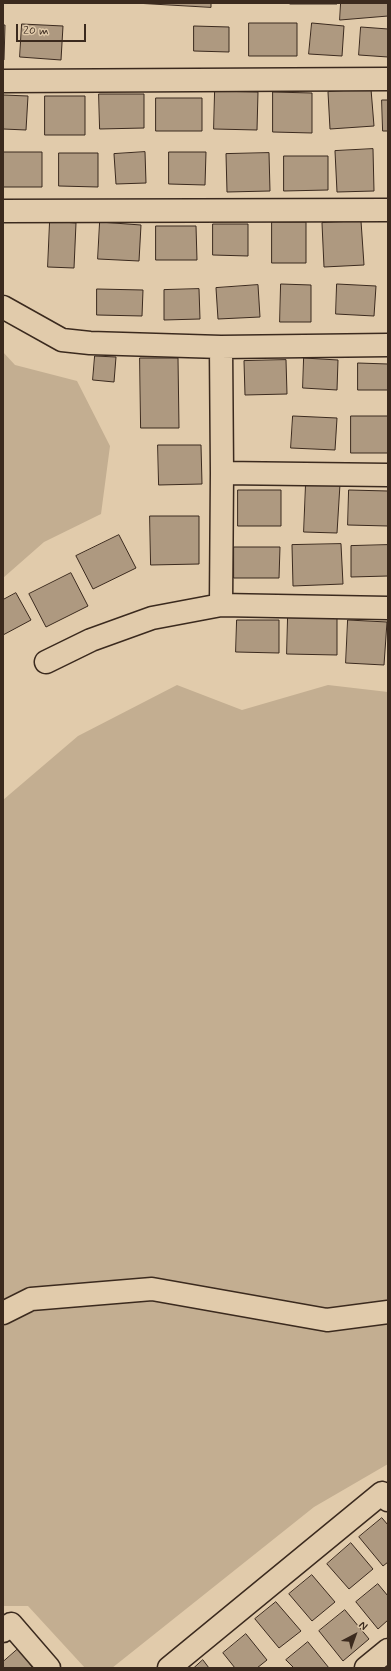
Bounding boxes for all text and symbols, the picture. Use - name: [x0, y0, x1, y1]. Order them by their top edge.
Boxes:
- scale bar: [18, 16, 88, 42]
- text: 20 m: [23, 23, 49, 39]
- north arrow: [335, 1615, 375, 1655]
- text: N: [356, 1618, 370, 1634]

